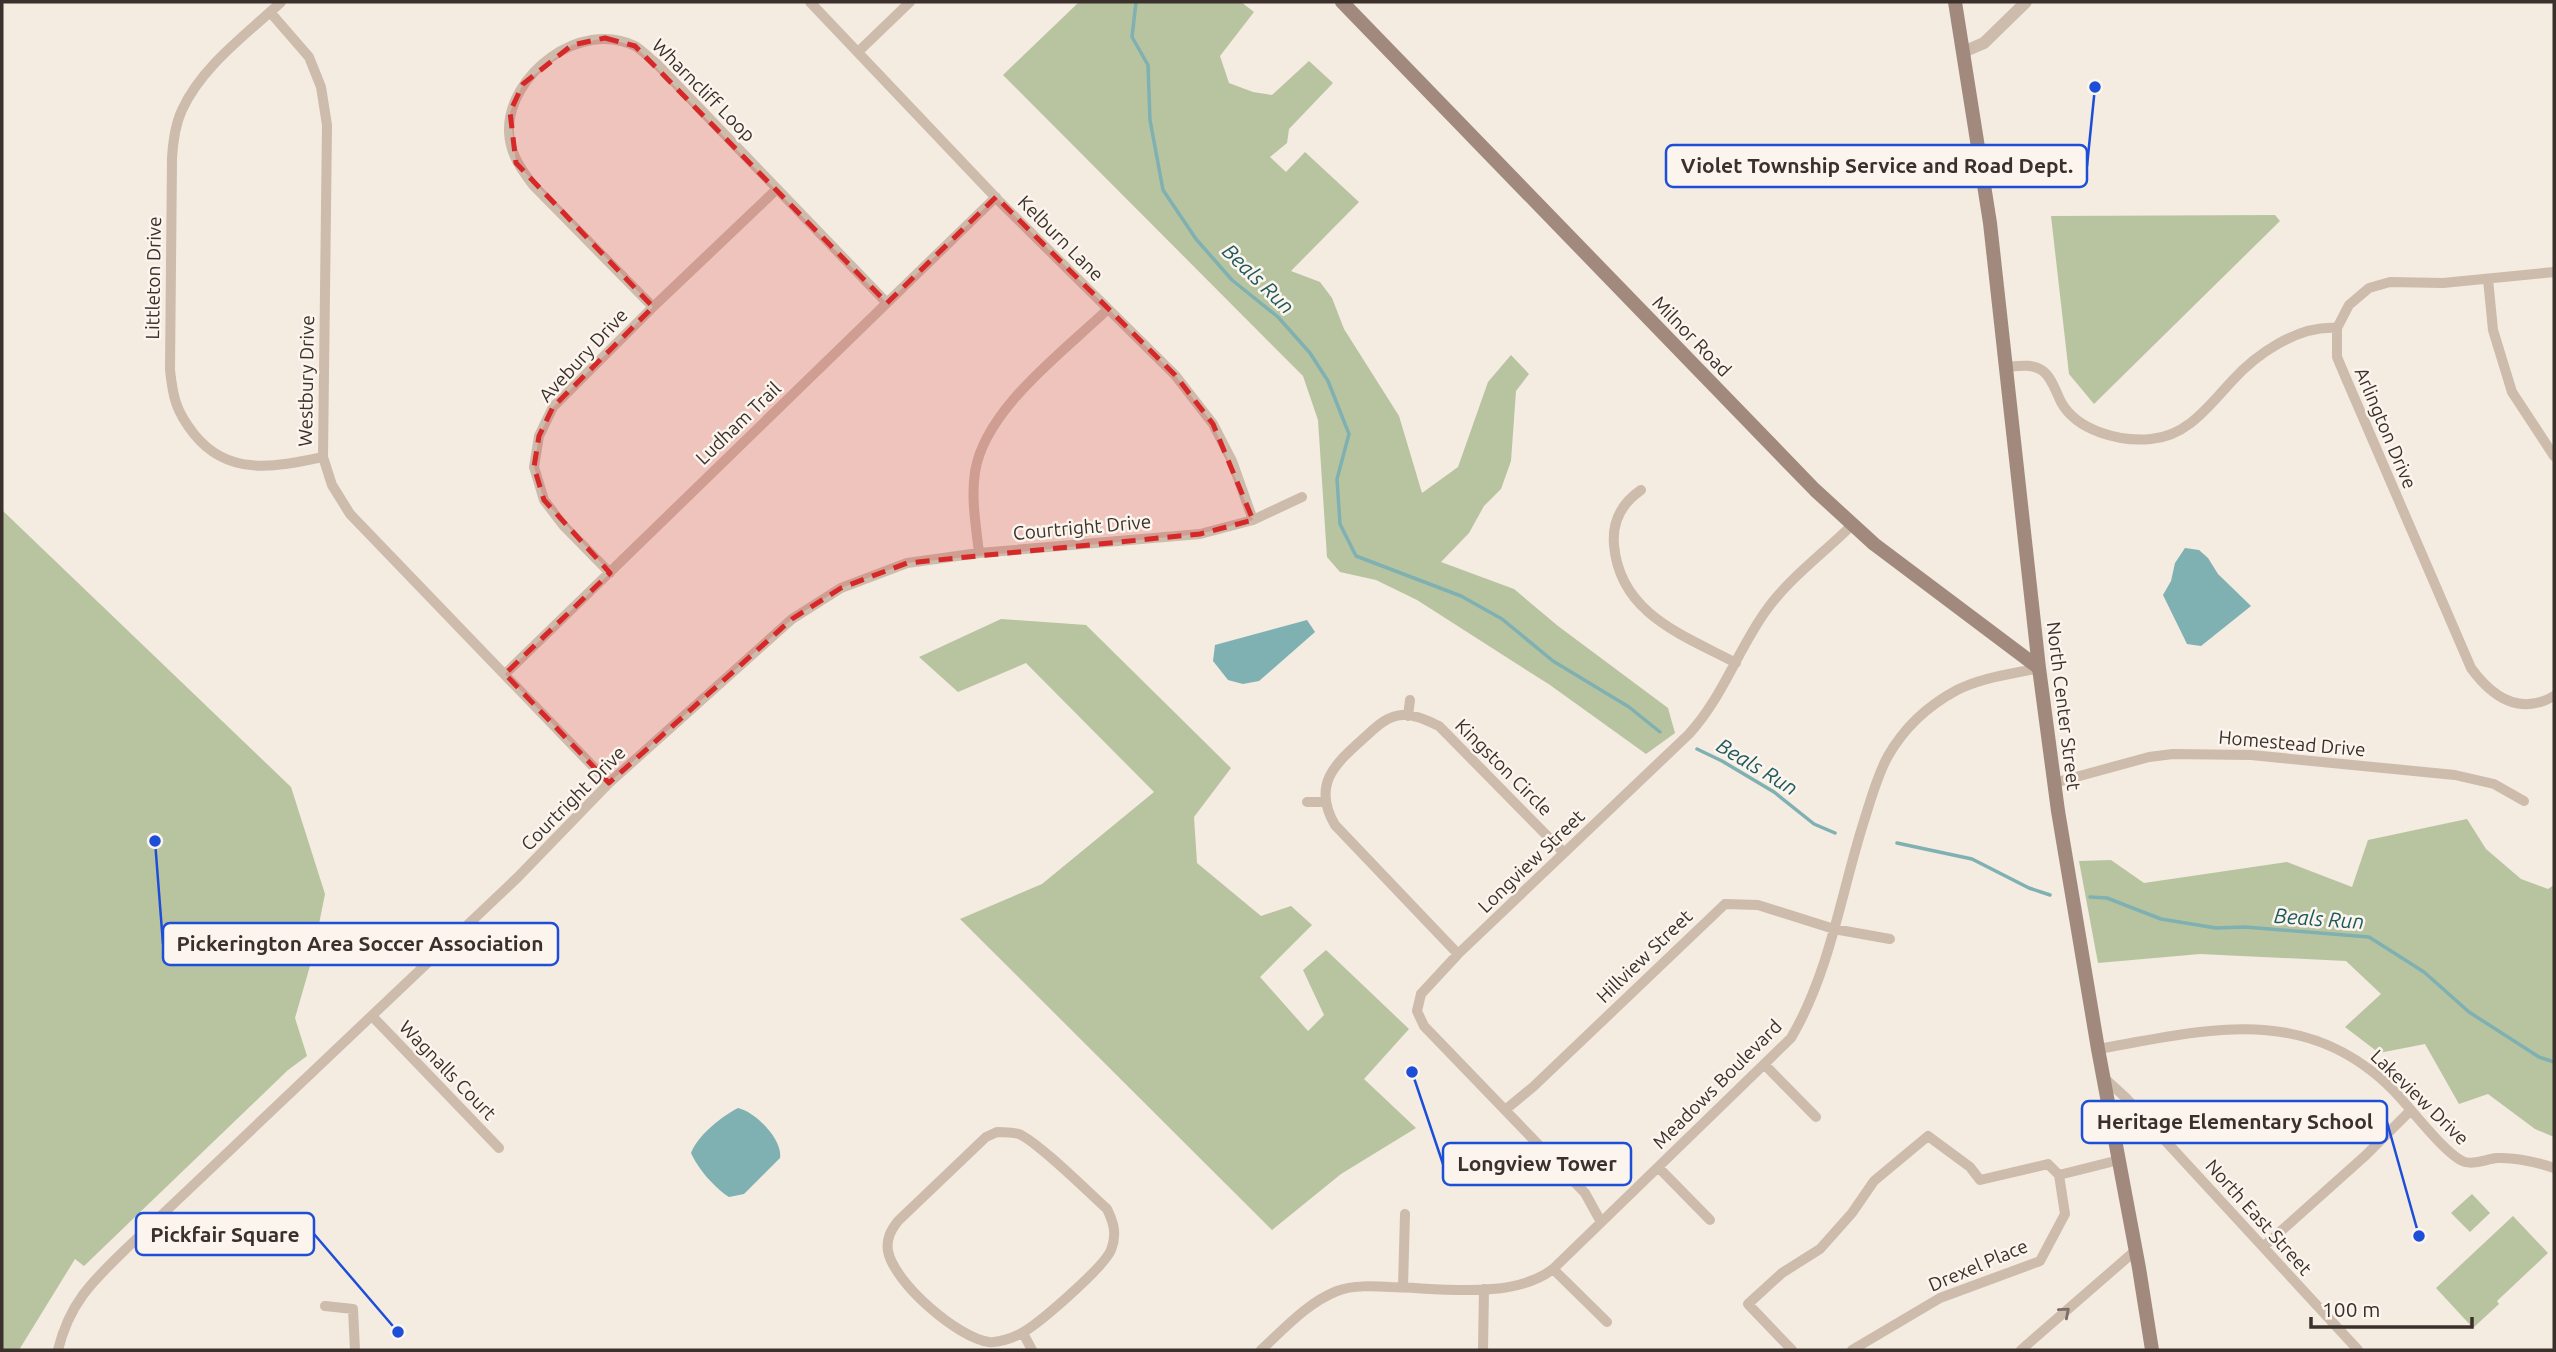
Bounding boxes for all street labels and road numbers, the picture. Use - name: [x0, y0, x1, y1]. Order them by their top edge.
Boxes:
- street label: Wharncliff Loop: [648, 34, 760, 146]
- street label: Kelburn Lane: [1014, 191, 1108, 285]
- street label: Littleton Drive: [141, 216, 165, 340]
- street label: Milnor Road: [1648, 291, 1736, 381]
- street label: Avebury Drive: [534, 304, 632, 406]
- street label: Westbury Drive: [294, 315, 318, 447]
- street label: Arlington Drive: [2351, 364, 2421, 492]
- street label: Ludham Trail: [691, 377, 785, 469]
- street label: Courtright Drive: [1012, 510, 1152, 544]
- street label: North Center Street: [2043, 620, 2085, 792]
- street label: Kingston Circle: [1451, 714, 1557, 820]
- street label: Homestead Drive: [2218, 726, 2366, 760]
- street label: Courtright Drive: [516, 741, 630, 855]
- street label: Longview Street: [1473, 804, 1589, 917]
- street label: Hillview Street: [1592, 905, 1697, 1007]
- street label: Meadows Boulevard: [1648, 1015, 1786, 1153]
- street label: Wagnalls Court: [395, 1016, 501, 1125]
- street label: Lakeview Drive: [2366, 1045, 2474, 1149]
- street label: North East Street: [2201, 1155, 2317, 1280]
- street label: Drexel Place: [1925, 1234, 2031, 1296]

